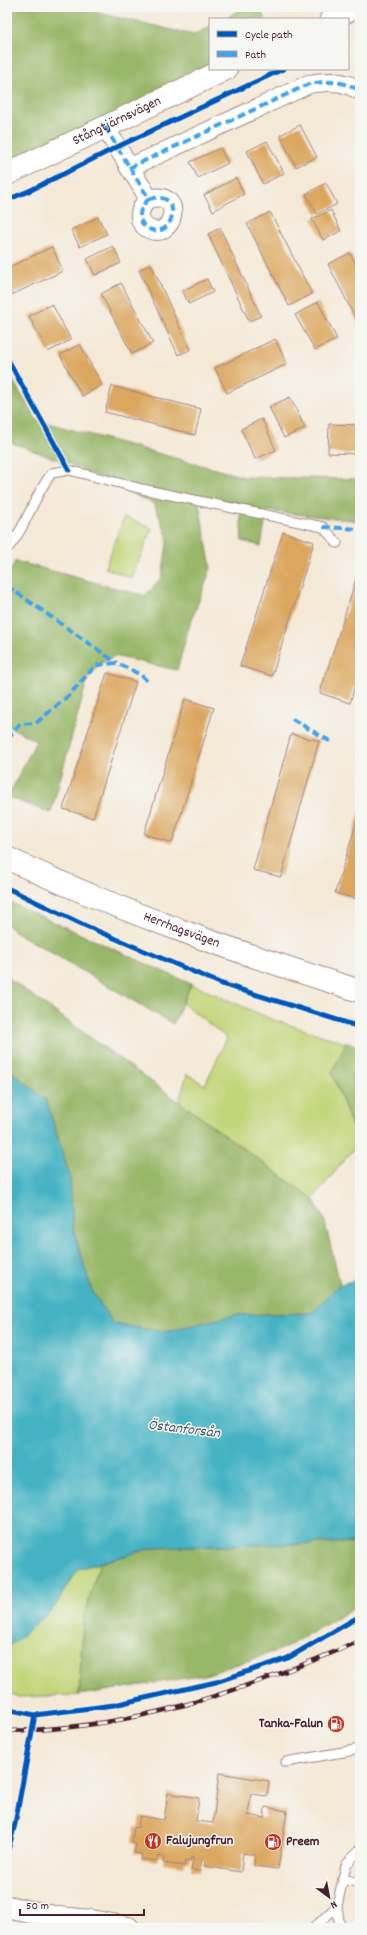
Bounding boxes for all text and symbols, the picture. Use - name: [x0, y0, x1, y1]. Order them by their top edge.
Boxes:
- legend: [209, 18, 349, 70]
- text: Cycle path: [245, 27, 293, 44]
- text: Path: [245, 47, 266, 64]
- street label: Stångtjärnsvägen: [69, 91, 165, 151]
- street label: Herrhagsvägen: [140, 907, 223, 954]
- water label: Östanforsån: [147, 1415, 222, 1445]
- place label: Tanka-Falun: [259, 1714, 324, 1734]
- fuel station icon: Tanka-Falun: [326, 1714, 346, 1734]
- restaurant icon: Falujungfrun: [143, 1831, 163, 1851]
- place label: Falujungfrun: [166, 1831, 234, 1851]
- fuel station icon: Preem: [263, 1832, 283, 1852]
- place label: Preem: [286, 1832, 320, 1852]
- north arrow: [309, 1877, 349, 1917]
- scale bar: [20, 1891, 144, 1917]
- text: N: [326, 1896, 340, 1912]
- text: 50 m: [26, 1898, 49, 1915]

